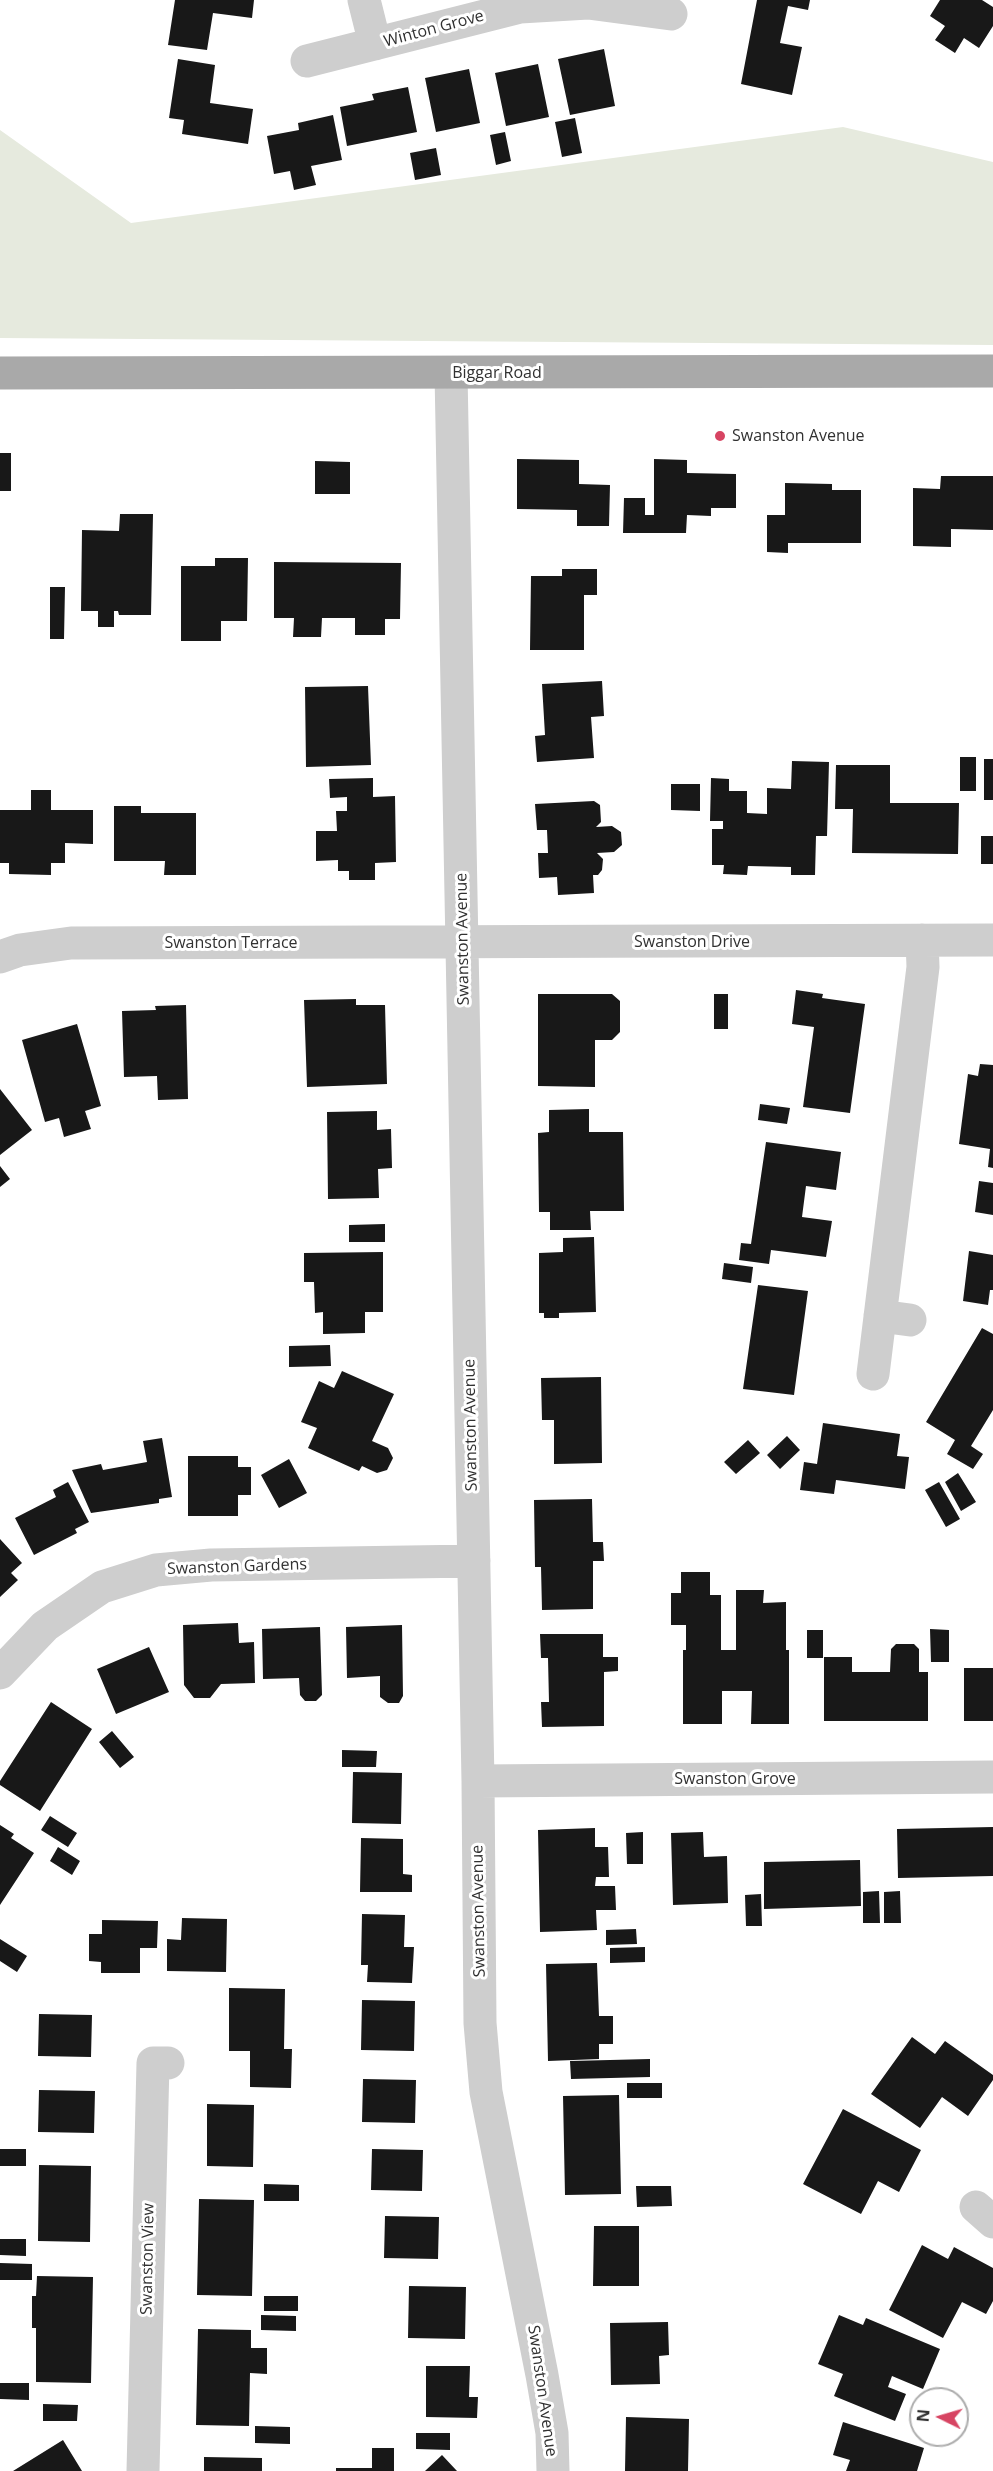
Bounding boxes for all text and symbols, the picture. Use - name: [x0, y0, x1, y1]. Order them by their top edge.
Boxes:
- street label: Winton Grove: [382, 6, 486, 52]
- street label: Biggar Road: [452, 363, 542, 383]
- place label: Swanston Avenue: [732, 426, 864, 446]
- marker: Swanston Avenue: [713, 429, 727, 443]
- street label: Swanston Avenue: [452, 873, 474, 1005]
- street label: Swanston Drive: [634, 932, 750, 952]
- street label: Swanston Terrace: [164, 933, 298, 953]
- street label: Swanston Avenue: [460, 1359, 482, 1491]
- street label: Swanston Gardens: [167, 1555, 307, 1579]
- street label: Swanston Grove: [674, 1769, 796, 1789]
- street label: Swanston Avenue: [468, 1845, 490, 1977]
- street label: Swanston View: [137, 2203, 159, 2315]
- street label: Swanston Avenue: [523, 2324, 561, 2458]
- north arrow: [909, 2387, 969, 2447]
- text: N: [912, 2408, 935, 2423]

